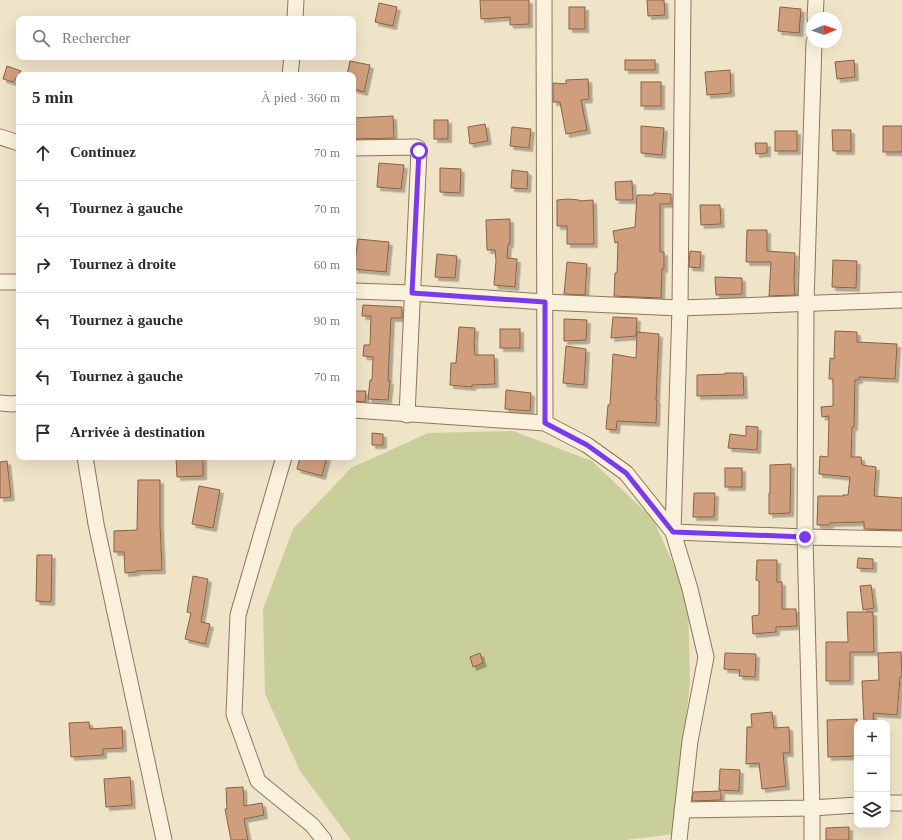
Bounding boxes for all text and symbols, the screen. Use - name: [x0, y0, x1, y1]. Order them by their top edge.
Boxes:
- north arrow: [806, 12, 842, 48]
- search box: [16, 16, 356, 60]
- icon: search: [30, 27, 52, 49]
- text: Rechercher: [62, 30, 130, 46]
- text: 5 min: [32, 88, 73, 107]
- text: À pied · 360 m: [261, 90, 340, 105]
- icon: ahead: [32, 142, 54, 164]
- route start: [410, 142, 428, 160]
- text: Continuez: [70, 144, 136, 160]
- text: 70 m: [314, 145, 340, 160]
- icon: left: [32, 198, 54, 220]
- text: Tournez à gauche: [70, 200, 183, 216]
- text: 70 m: [314, 201, 340, 216]
- icon: right: [32, 254, 54, 276]
- text: Tournez à droite: [70, 256, 176, 272]
- text: 60 m: [314, 257, 340, 272]
- icon: left: [32, 310, 54, 332]
- text: Tournez à gauche: [70, 312, 183, 328]
- text: 90 m: [314, 313, 340, 328]
- icon: left: [32, 366, 54, 388]
- text: Tournez à gauche: [70, 368, 183, 384]
- text: 70 m: [314, 369, 340, 384]
- icon: arrive: [32, 422, 54, 444]
- text: Arrivée à destination: [70, 424, 205, 440]
- route end: [796, 528, 814, 546]
- map controls: [854, 720, 890, 828]
- button: +: [854, 720, 890, 756]
- button: −: [854, 756, 890, 792]
- button: layers: [854, 792, 890, 828]

